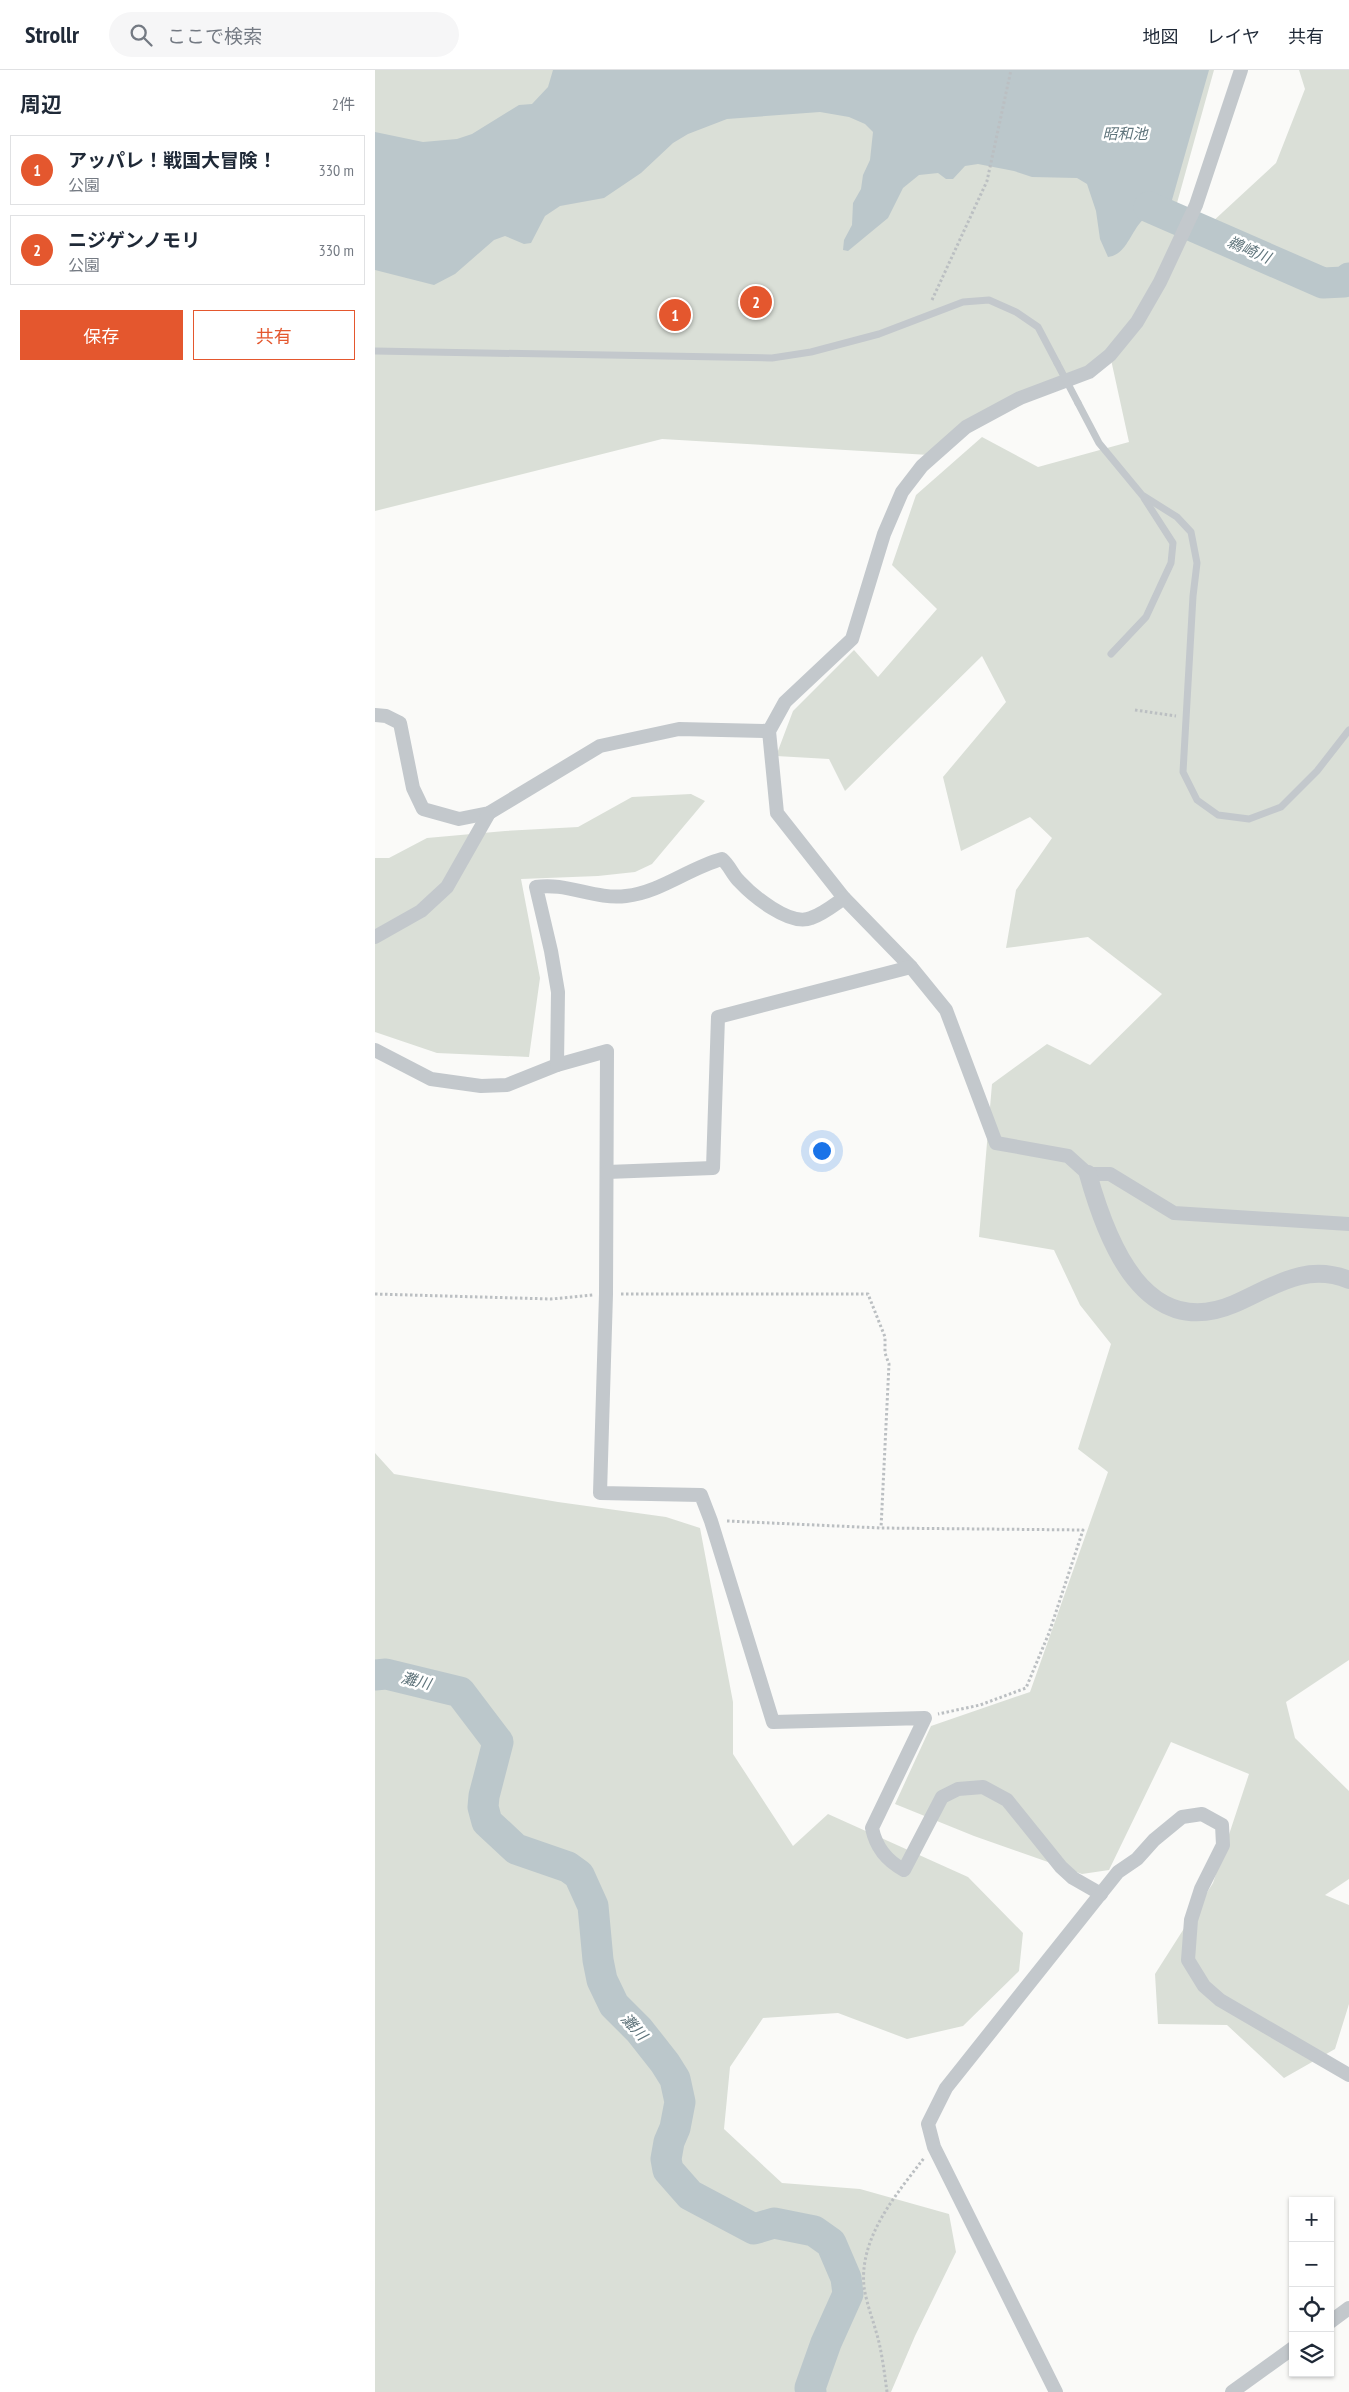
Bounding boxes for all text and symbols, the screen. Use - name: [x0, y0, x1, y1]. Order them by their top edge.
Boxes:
- search box: [109, 12, 459, 57]
- text: Strollr: [25, 19, 79, 50]
- icon: search: [127, 21, 155, 49]
- text: ここで検索: [167, 24, 262, 48]
- text: 地図: [1143, 25, 1179, 48]
- text: レイヤ: [1207, 25, 1260, 48]
- text: 共有: [1288, 25, 1324, 48]
- text: 周辺: [20, 91, 62, 118]
- text: 2件: [332, 94, 355, 114]
- water label: 昭和池: [1102, 124, 1149, 143]
- text: アッパレ！戦国大冒険！: [68, 148, 277, 172]
- text: 1: [33, 160, 41, 180]
- text: 330 m: [319, 160, 354, 180]
- text: 公園: [68, 175, 100, 195]
- text: ニジゲンノモリ: [68, 228, 200, 252]
- water label: 鵜崎川: [1225, 232, 1275, 268]
- text: 2: [33, 240, 41, 260]
- text: 330 m: [319, 240, 354, 260]
- text: 公園: [68, 255, 100, 275]
- pin: 2: [740, 283, 772, 321]
- pin: 1: [659, 296, 691, 334]
- button: 保存: [20, 310, 183, 360]
- button: 共有: [193, 310, 355, 360]
- your location: [809, 1138, 835, 1164]
- water label: 灘川: [399, 1668, 435, 1694]
- water label: 灘川: [617, 2009, 653, 2046]
- map controls: [1289, 2197, 1334, 2377]
- button: +: [1289, 2197, 1334, 2242]
- button: −: [1289, 2242, 1334, 2287]
- button: locate: [1289, 2287, 1334, 2332]
- button: layers: [1289, 2332, 1334, 2377]

